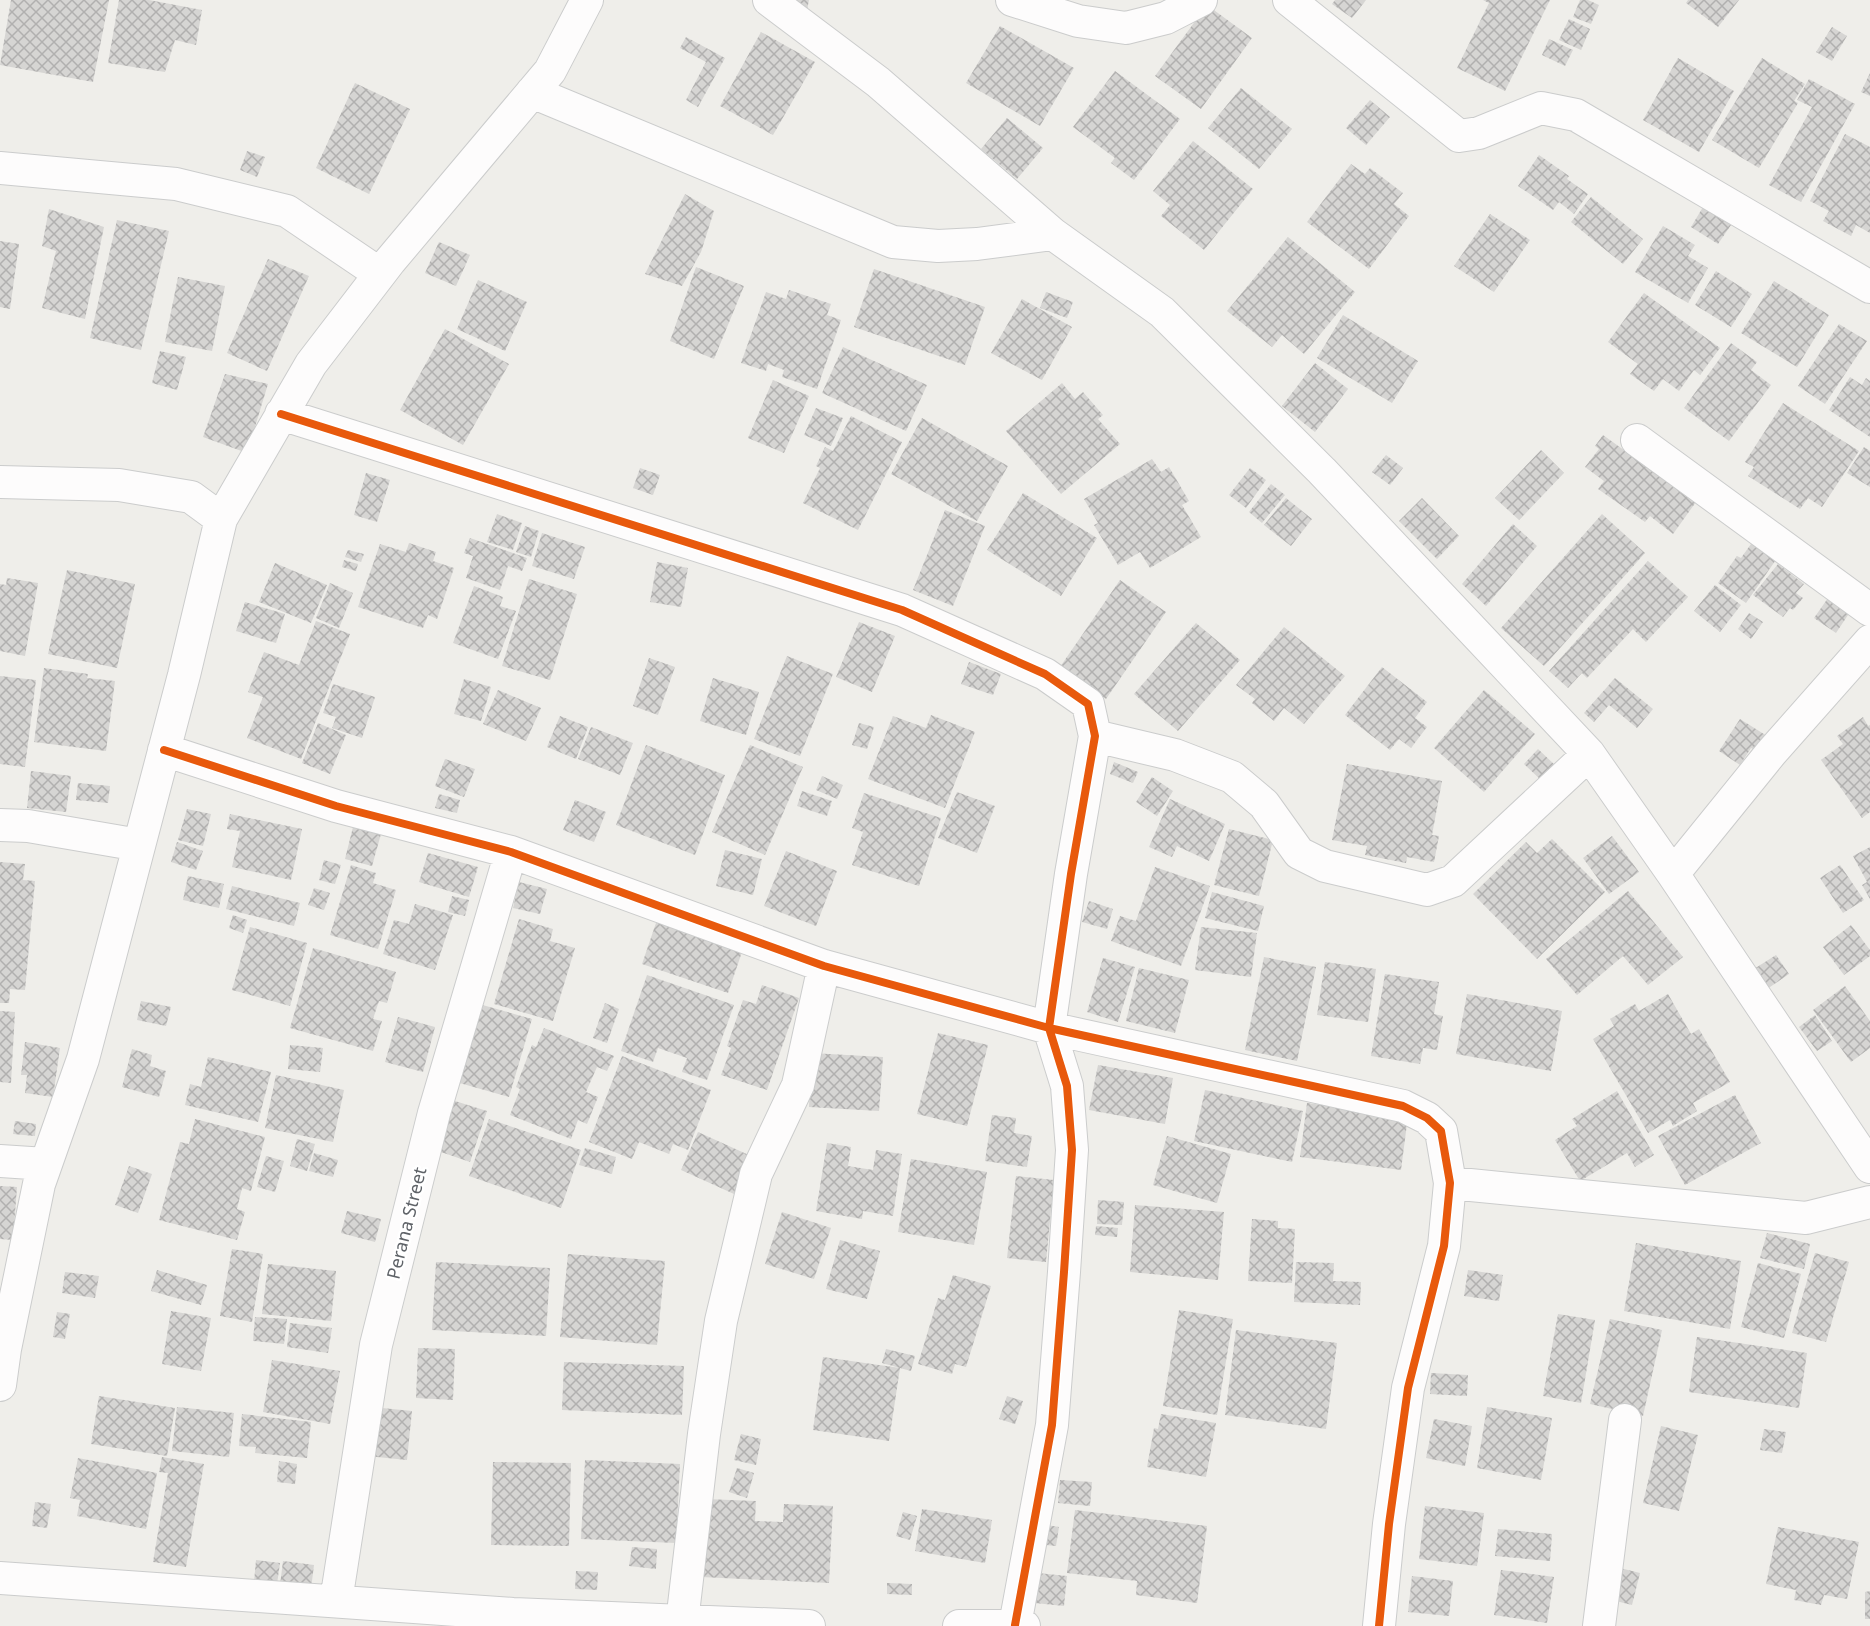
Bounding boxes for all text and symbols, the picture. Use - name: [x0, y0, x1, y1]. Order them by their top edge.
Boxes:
- street label: Perana Street: [381, 1164, 432, 1281]

